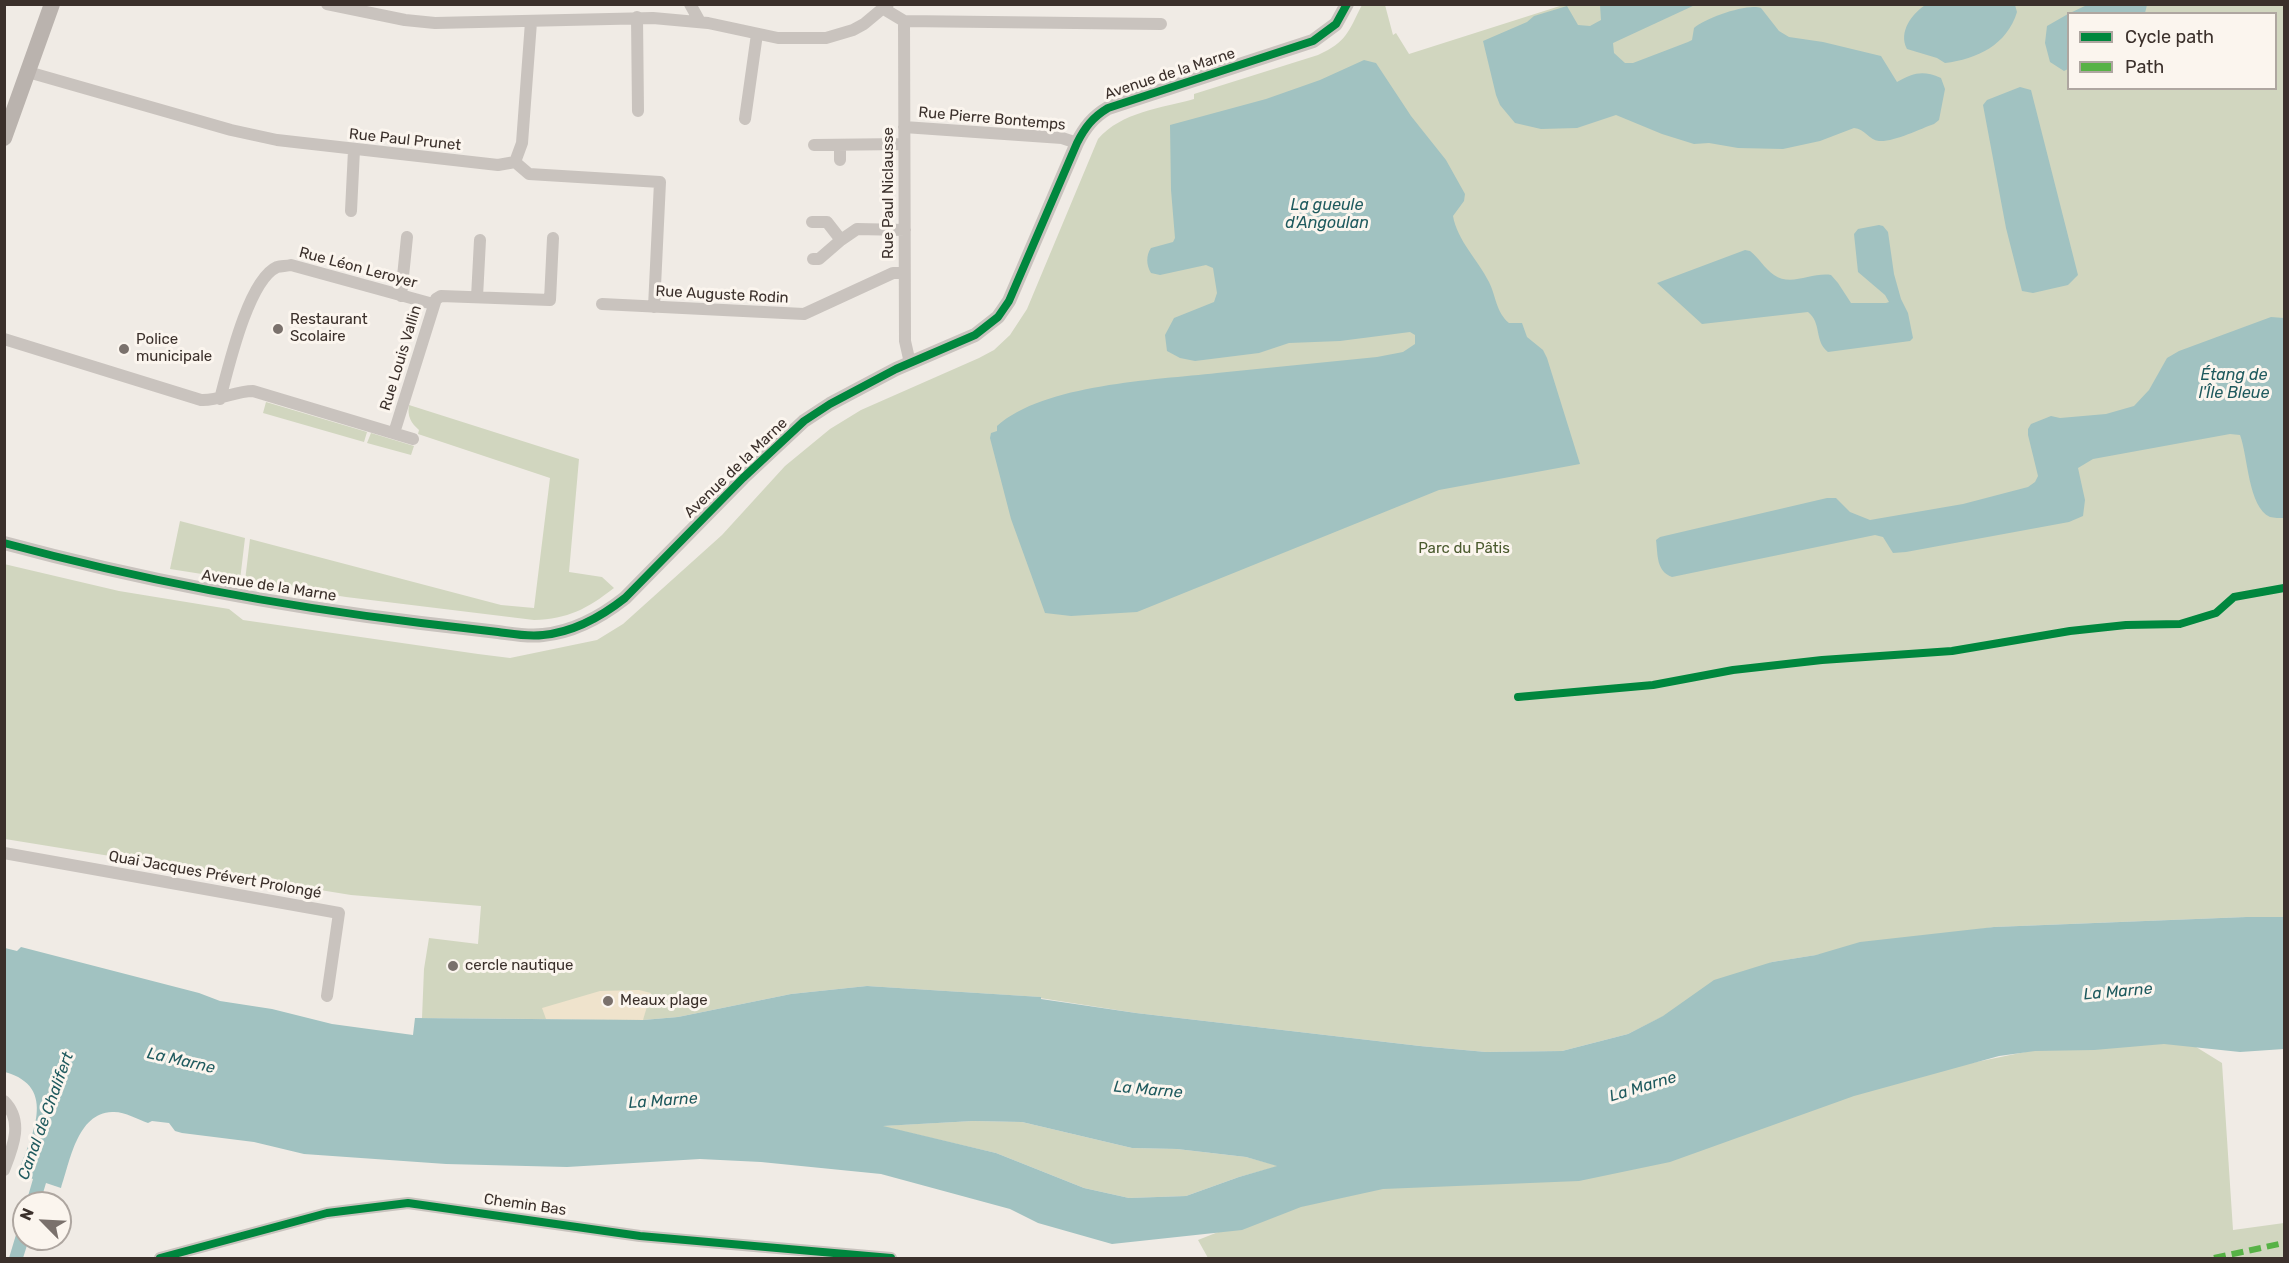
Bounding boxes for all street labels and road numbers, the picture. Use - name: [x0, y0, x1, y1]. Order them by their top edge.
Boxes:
- street label: Avenue de la Marne: [1102, 44, 1238, 104]
- street label: Rue Pierre Bontemps: [918, 104, 1066, 134]
- street label: Rue Paul Prunet: [348, 125, 462, 155]
- street label: Rue Paul Niclausse: [880, 127, 898, 259]
- street label: Rue Léon Leroyer: [297, 244, 419, 292]
- street label: Rue Auguste Rodin: [655, 283, 789, 307]
- street label: Rue Louis Vallin: [376, 303, 426, 413]
- street label: Avenue de la Marne: [681, 414, 791, 522]
- street label: Avenue de la Marne: [200, 566, 338, 606]
- street label: Quai Jacques Prévert Prolongé: [107, 847, 323, 903]
- street label: Chemin Bas: [483, 1190, 567, 1220]

